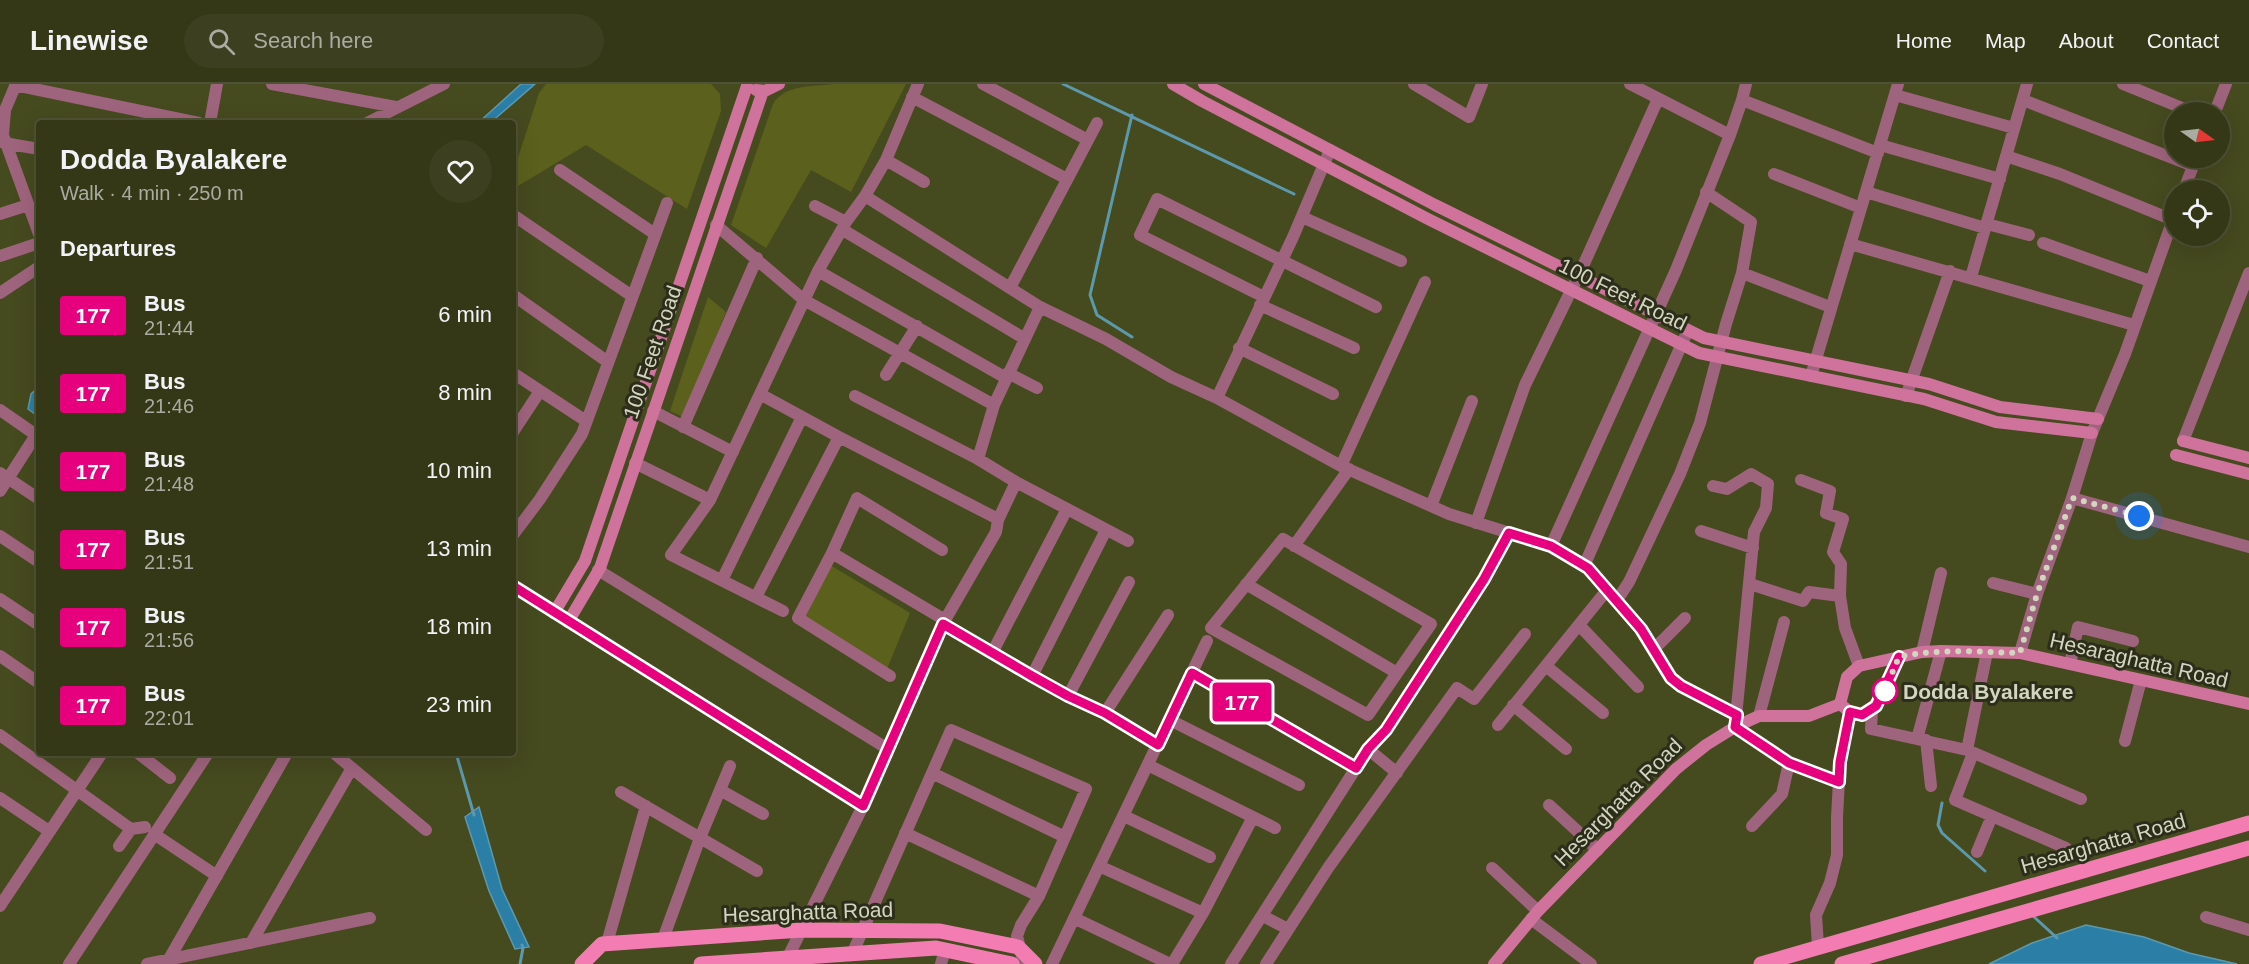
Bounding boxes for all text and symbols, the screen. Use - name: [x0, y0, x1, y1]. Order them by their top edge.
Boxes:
- search box: [184, 14, 604, 68]
- text: Linewise: [30, 25, 148, 56]
- icon: search: [205, 25, 238, 58]
- text: Search here: [253, 28, 373, 53]
- text: Home: [1896, 29, 1952, 52]
- text: Map: [1985, 29, 2026, 52]
- text: About: [2059, 29, 2114, 52]
- text: Contact: [2147, 29, 2219, 52]
- north arrow: [2164, 102, 2230, 168]
- map controls: [2164, 102, 2230, 246]
- button: heart: [429, 140, 492, 203]
- text: Dodda Byalakere: [60, 144, 287, 175]
- button: locate: [2164, 180, 2230, 246]
- text: Walk · 4 min · 250 m: [60, 182, 244, 204]
- text: Departures: [60, 236, 176, 261]
- street label: 100 Feet Road: [1556, 253, 1690, 335]
- street label: 100 Feet Road: [619, 283, 685, 421]
- text: Bus: [144, 291, 186, 316]
- text: 6 min: [438, 302, 492, 327]
- text: 177: [75, 304, 111, 327]
- text: 21:44: [144, 317, 194, 339]
- text: Bus: [144, 369, 186, 394]
- text: 8 min: [438, 380, 492, 405]
- text: 177: [75, 382, 111, 405]
- text: 21:46: [144, 395, 194, 417]
- text: Bus: [144, 447, 186, 472]
- text: 10 min: [426, 458, 492, 483]
- text: 177: [75, 460, 111, 483]
- text: 21:48: [144, 473, 194, 495]
- your location: [2124, 501, 2154, 531]
- text: Bus: [144, 525, 186, 550]
- text: 13 min: [426, 536, 492, 561]
- text: 177: [75, 538, 111, 561]
- text: 21:51: [144, 551, 194, 573]
- text: Bus: [144, 603, 186, 628]
- text: 18 min: [426, 614, 492, 639]
- text: 177: [75, 616, 111, 639]
- street label: Hesaraghatta Road: [2048, 628, 2230, 692]
- text: 21:56: [144, 629, 194, 651]
- marker: Dodda Byalakere: [1872, 678, 1898, 704]
- place label: Dodda Byalakere: [1903, 680, 2073, 703]
- text: Bus: [144, 681, 186, 706]
- line badge: 177: [1208, 682, 1276, 722]
- text: 177: [1224, 691, 1260, 714]
- text: 23 min: [426, 692, 492, 717]
- text: 177: [75, 694, 111, 717]
- text: 22:01: [144, 707, 194, 729]
- street label: Hesarghatta Road: [1550, 734, 1686, 870]
- street label: Hesarghatta Road: [2018, 808, 2188, 878]
- street label: Hesarghatta Road: [722, 898, 894, 926]

